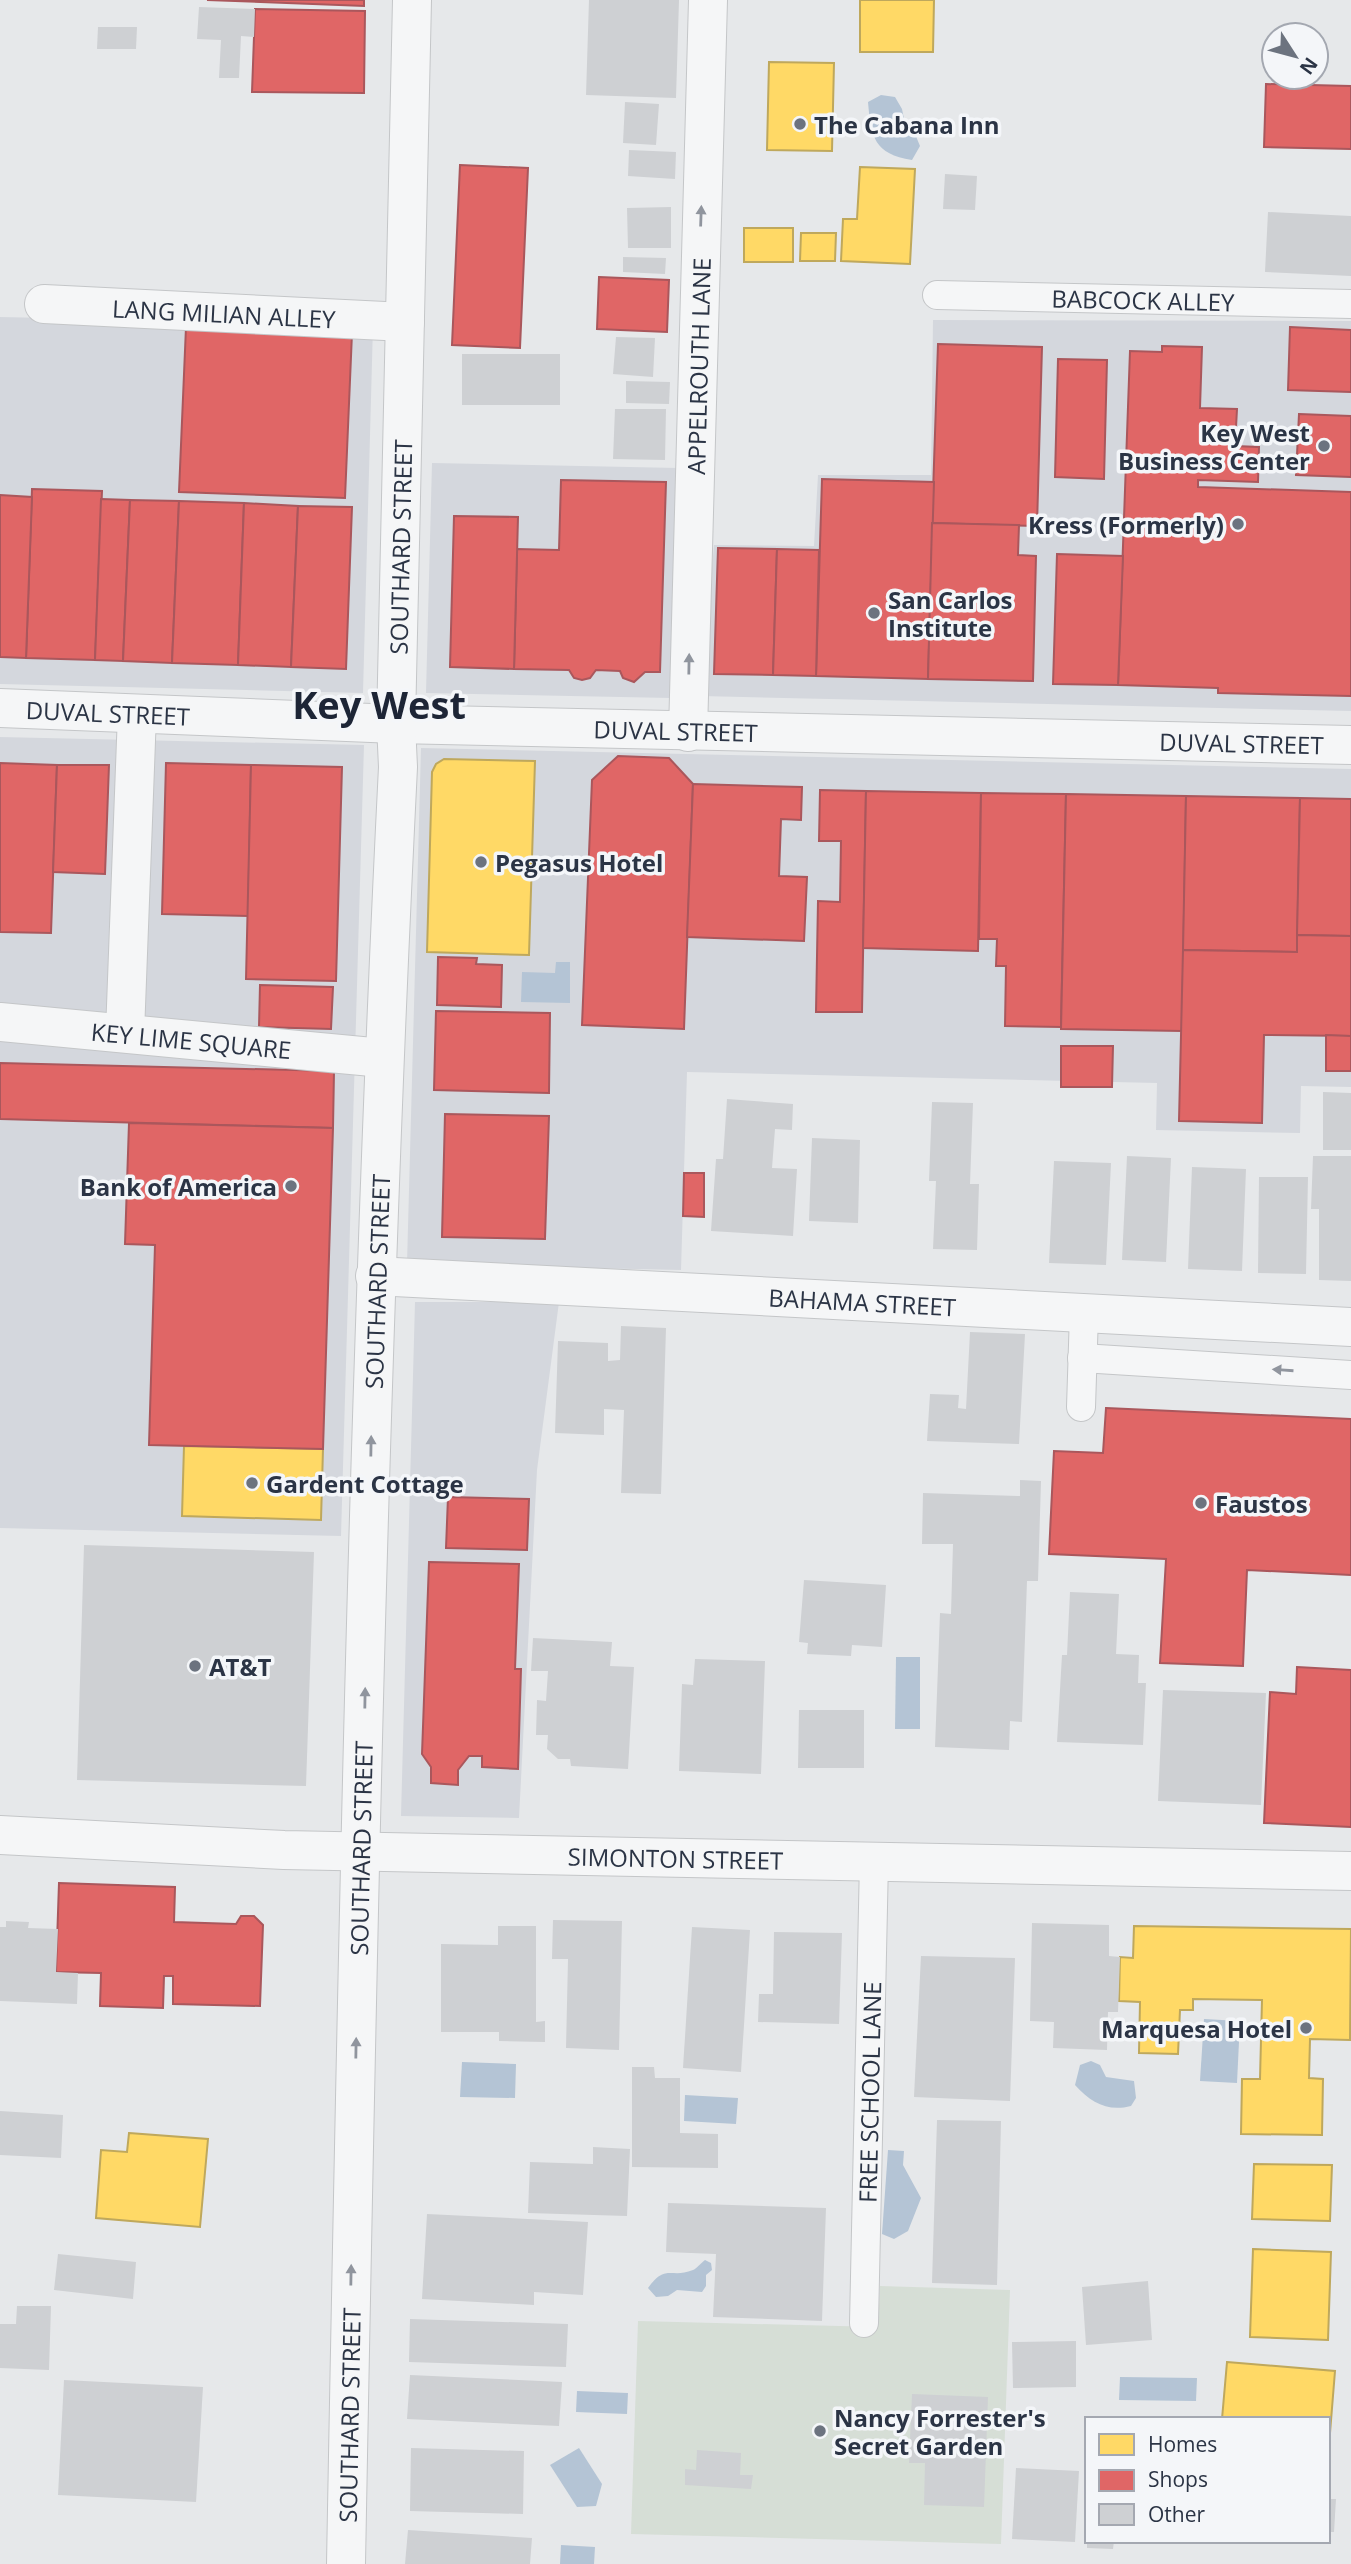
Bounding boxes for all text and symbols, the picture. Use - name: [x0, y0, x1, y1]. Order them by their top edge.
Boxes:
- north arrow: [1260, 21, 1330, 91]
- text: N: [1294, 52, 1324, 80]
- place label: The Cabana Inn: [814, 108, 1000, 141]
- marker: The Cabana Inn: [792, 116, 808, 132]
- one-way arrow: [695, 204, 706, 226]
- street label: APPELROUTH LANE: [679, 257, 717, 475]
- street label: BABCOCK ALLEY: [1051, 281, 1235, 318]
- street label: LANG MILIAN ALLEY: [111, 291, 337, 335]
- place label: Key West Business Center: [1118, 416, 1310, 477]
- marker: Key West Business Center: [1316, 438, 1332, 454]
- street label: SOUTHARD STREET: [381, 439, 419, 655]
- place label: Kress (Formerly): [1028, 508, 1224, 541]
- marker: Kress (Formerly): [1230, 516, 1246, 532]
- place label: San Carlos Institute: [888, 583, 1013, 644]
- marker: San Carlos Institute: [866, 605, 882, 621]
- one-way arrow: [683, 652, 695, 674]
- district label: Key West: [292, 678, 466, 730]
- street label: DUVAL STREET: [25, 693, 191, 732]
- street label: DUVAL STREET: [593, 712, 758, 748]
- street label: DUVAL STREET: [1159, 724, 1324, 761]
- place label: Pegasus Hotel: [495, 846, 663, 879]
- marker: Pegasus Hotel: [473, 854, 489, 870]
- street label: KEY LIME SQUARE: [90, 1014, 293, 1066]
- place label: Bank of America: [80, 1170, 277, 1203]
- street label: SOUTHARD STREET: [356, 1173, 397, 1389]
- marker: Bank of America: [283, 1178, 299, 1194]
- street label: BAHAMA STREET: [768, 1280, 957, 1323]
- one-way arrow: [1272, 1365, 1294, 1376]
- one-way arrow: [365, 1435, 377, 1457]
- place label: Gardent Cottage: [266, 1467, 464, 1500]
- marker: Gardent Cottage: [244, 1475, 260, 1491]
- place label: Faustos: [1215, 1487, 1308, 1520]
- marker: Faustos: [1193, 1495, 1209, 1511]
- place label: AT&T: [209, 1650, 271, 1683]
- marker: AT&T: [187, 1658, 203, 1674]
- one-way arrow: [359, 1687, 370, 1709]
- street label: SOUTHARD STREET: [341, 1740, 379, 1956]
- street label: SIMONTON STREET: [567, 1839, 784, 1876]
- street label: FREE SCHOOL LANE: [850, 1981, 888, 2203]
- place label: Marquesa Hotel: [1101, 2012, 1292, 2045]
- marker: Marquesa Hotel: [1298, 2020, 1314, 2036]
- one-way arrow: [350, 2037, 361, 2059]
- one-way arrow: [345, 2264, 357, 2286]
- street label: SOUTHARD STREET: [330, 2307, 367, 2523]
- place label: Nancy Forrester's Secret Garden: [834, 2401, 1046, 2462]
- legend: [1085, 2417, 1330, 2543]
- marker: Nancy Forrester's Secret Garden: [812, 2423, 828, 2439]
- text: Homes: [1148, 2430, 1217, 2458]
- text: Shops: [1148, 2465, 1208, 2493]
- text: Other: [1148, 2500, 1205, 2528]

